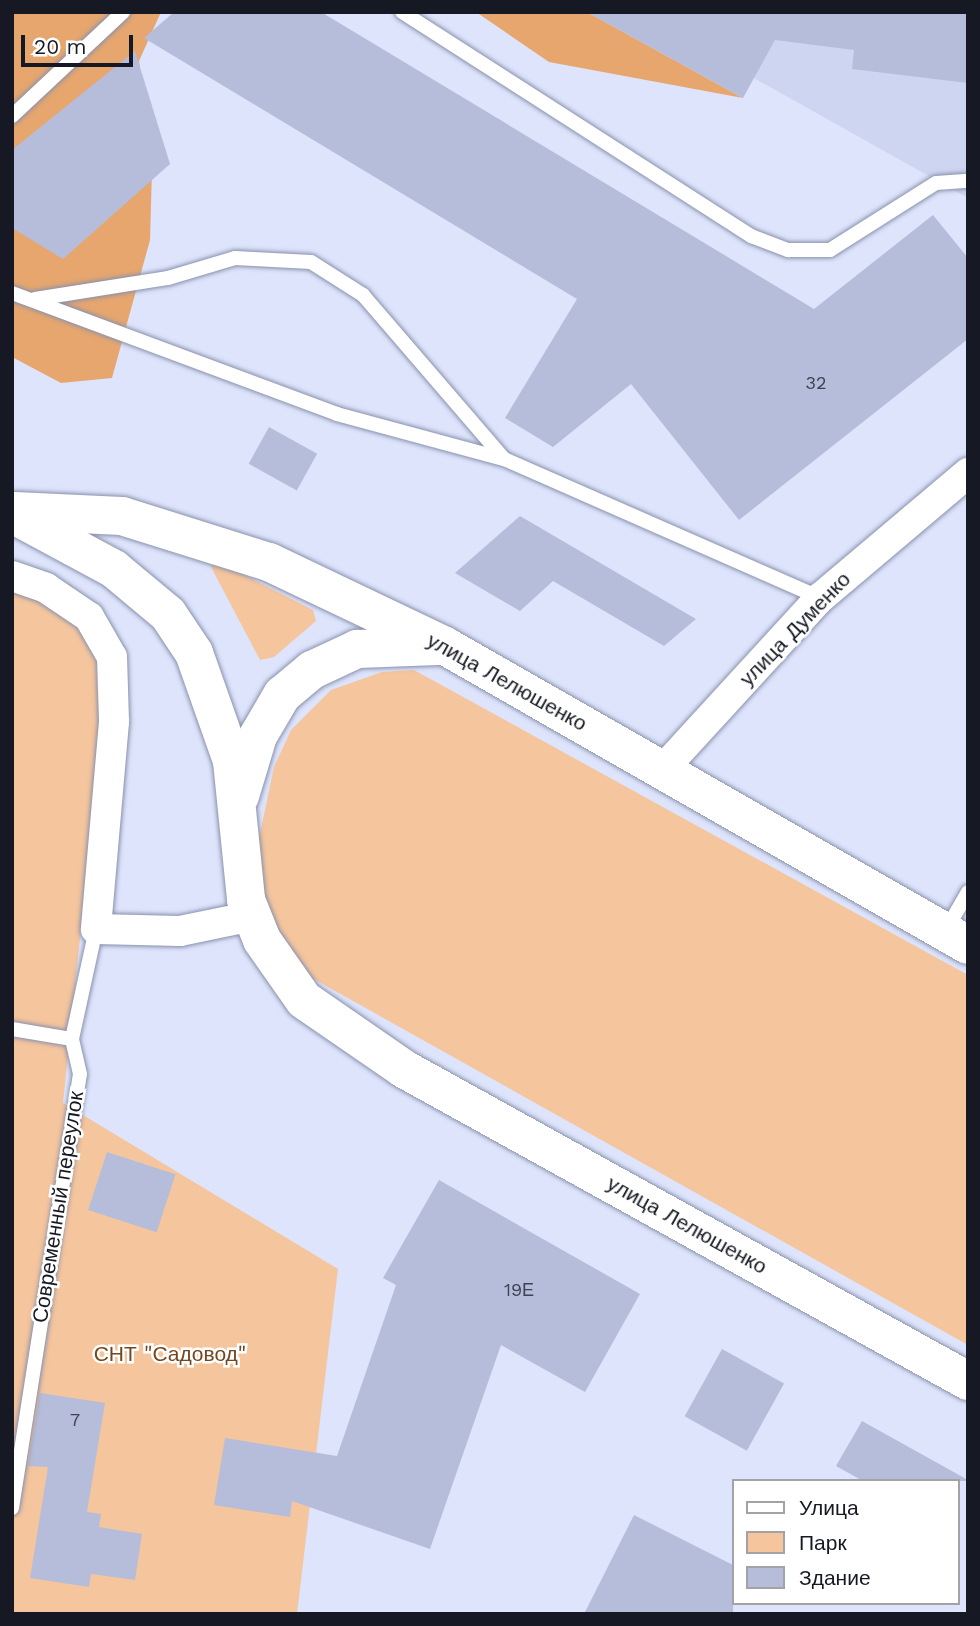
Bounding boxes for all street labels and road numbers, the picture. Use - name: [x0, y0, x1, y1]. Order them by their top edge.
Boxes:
- street label: улица Думенко: [734, 567, 856, 691]
- street label: улица Лелюшенко: [423, 628, 591, 736]
- street label: Современный переулок: [27, 1089, 89, 1325]
- street label: улица Лелюшенко: [603, 1171, 771, 1279]

